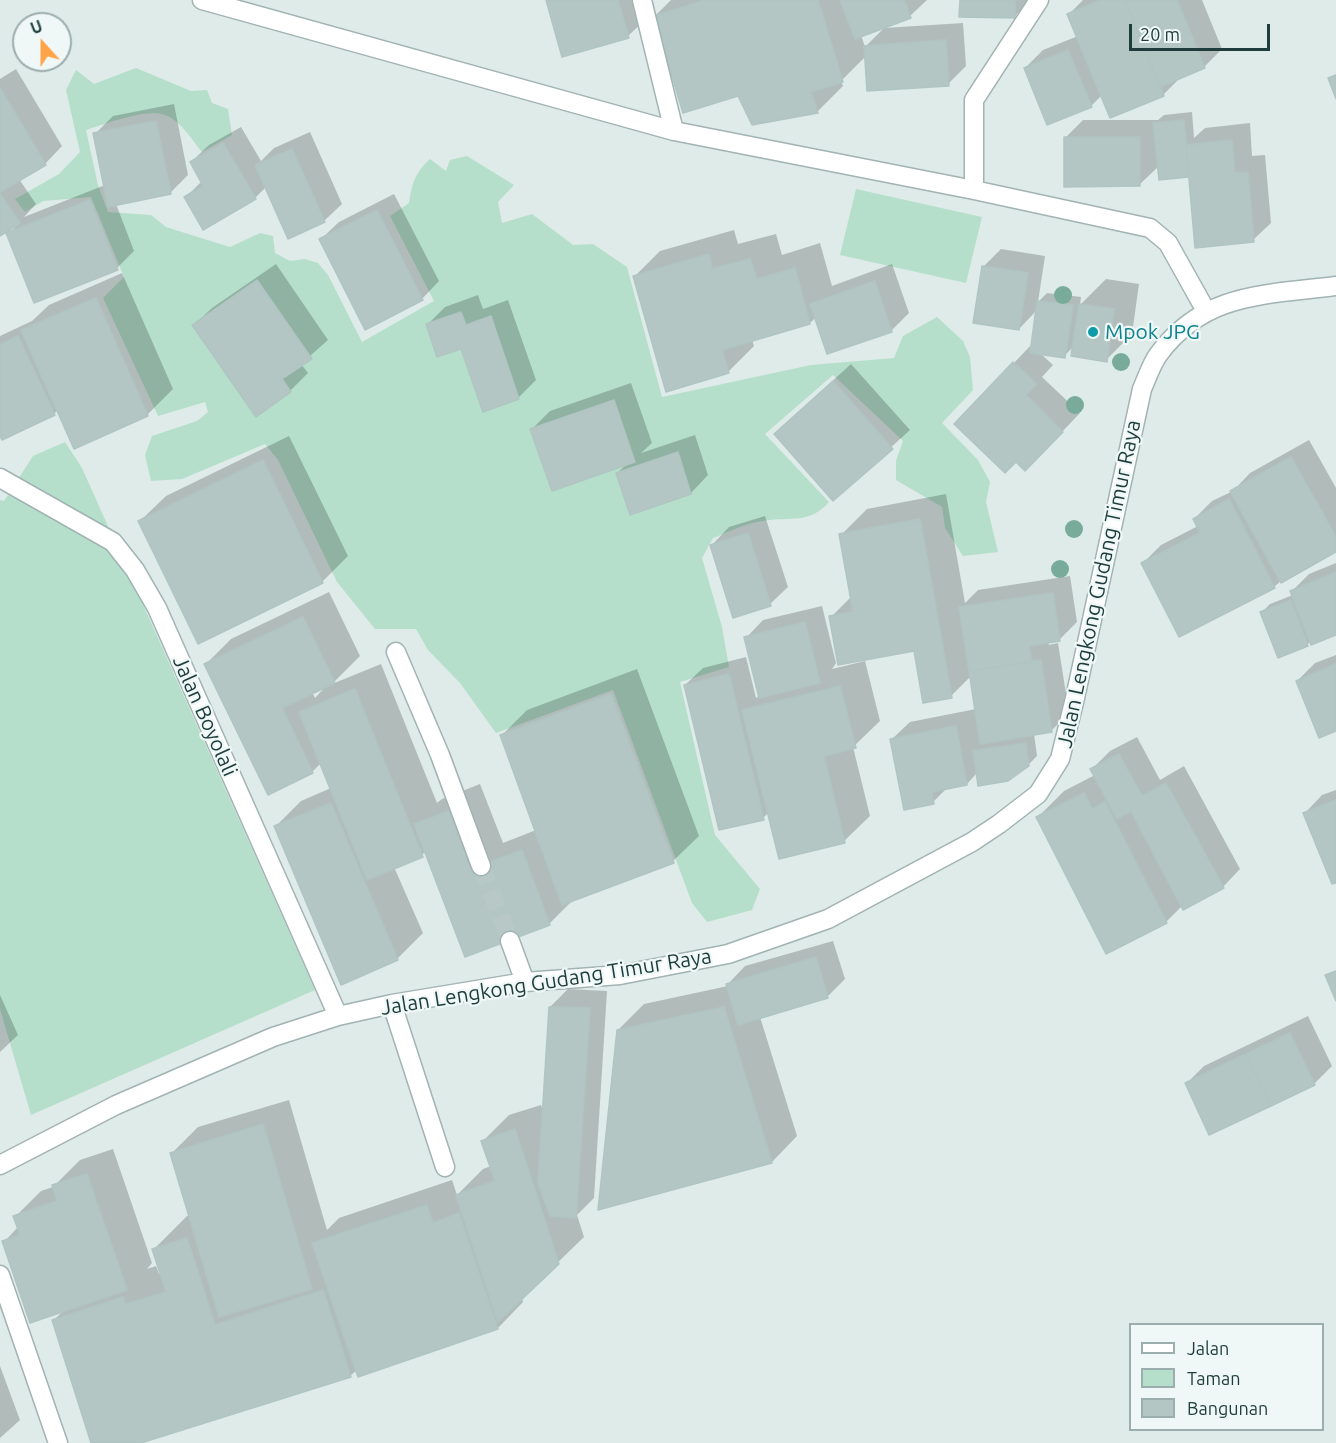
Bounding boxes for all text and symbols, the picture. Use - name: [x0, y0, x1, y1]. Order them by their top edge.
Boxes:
- north arrow: [12, 12, 72, 72]
- scale bar: [1132, 12, 1273, 50]
- text: U: [28, 17, 45, 37]
- text: 20 m: [1140, 24, 1180, 44]
- place label: Mpok JPG: [1105, 319, 1200, 345]
- marker: Mpok JPG: [1086, 325, 1100, 339]
- street label: Jalan Lengkong Gudang Timur Raya: [1052, 418, 1146, 750]
- street label: Jalan Boyolali: [167, 652, 243, 780]
- street label: Jalan Lengkong Gudang Timur Raya: [379, 943, 713, 1021]
- legend: [1129, 1323, 1324, 1431]
- text: Jalan: [1187, 1338, 1229, 1358]
- text: Taman: [1187, 1368, 1241, 1388]
- text: Bangunan: [1187, 1398, 1268, 1418]

